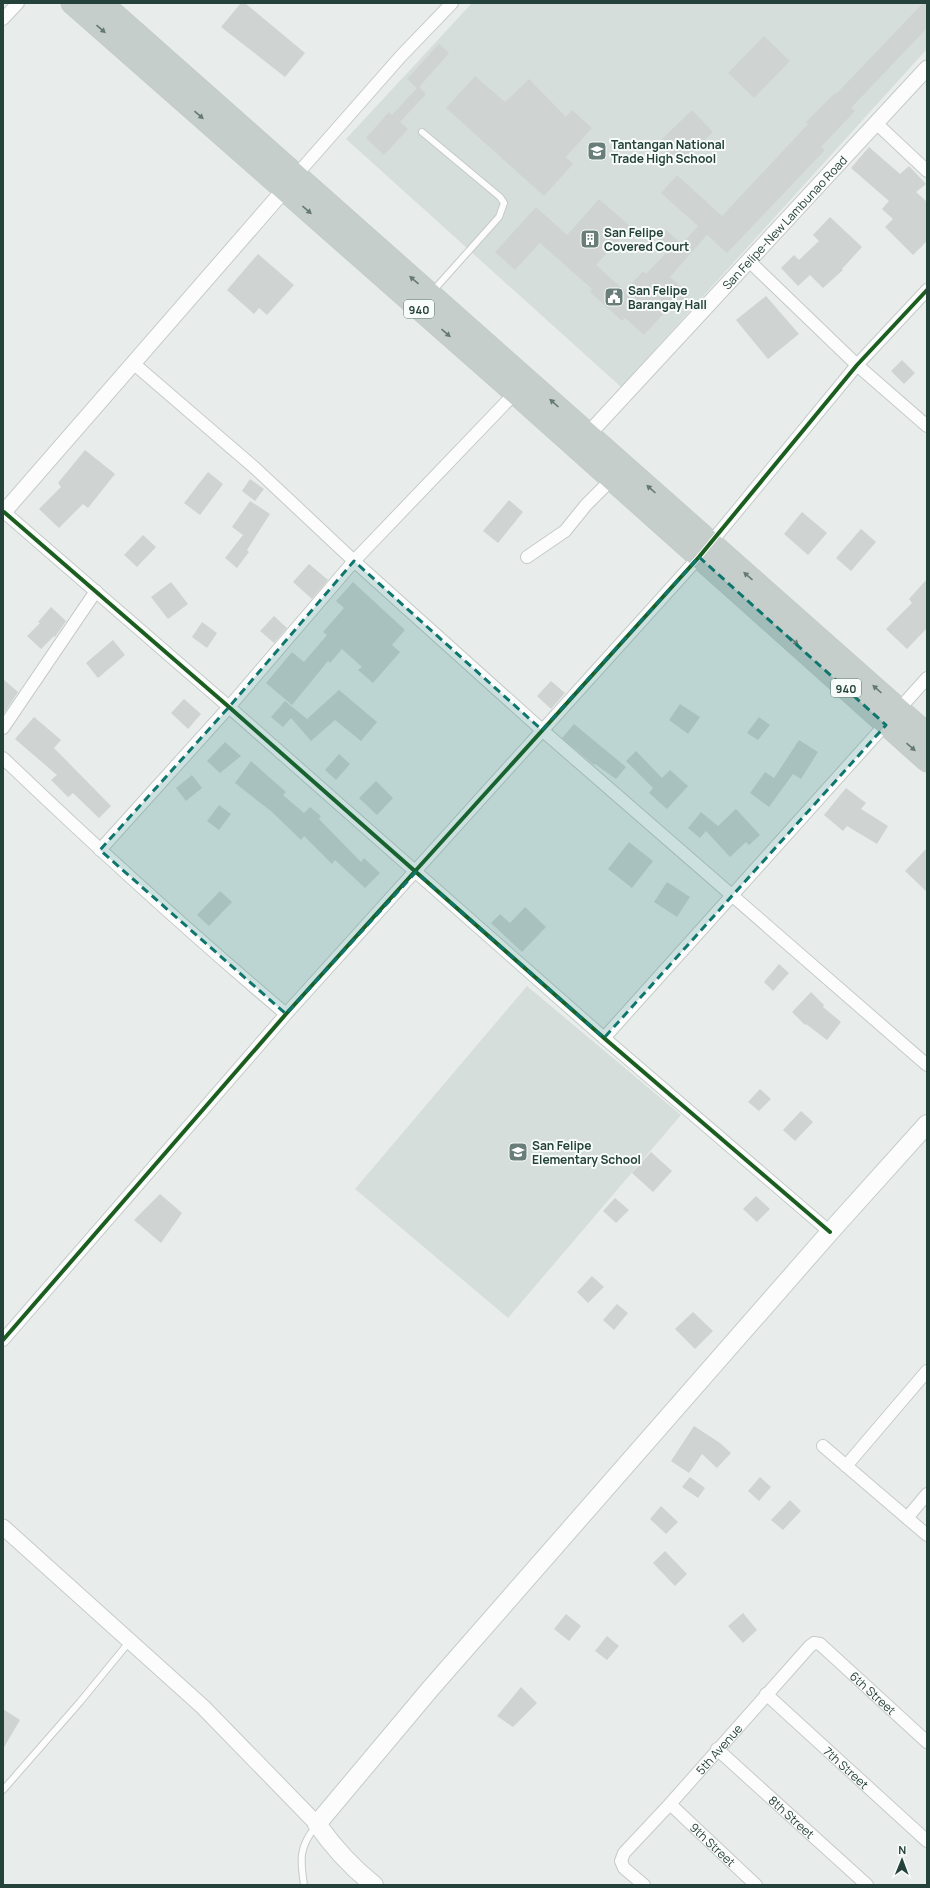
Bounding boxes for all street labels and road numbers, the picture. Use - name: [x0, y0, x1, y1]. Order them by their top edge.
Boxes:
- street label: San Felipe-New Lambunao Road: [718, 151, 851, 293]
- road number: 940: [404, 300, 434, 318]
- road number: 940: [831, 679, 861, 697]
- street label: 6th Street: [846, 1667, 900, 1718]
- street label: 5th Avenue: [692, 1720, 746, 1778]
- street label: 7th Street: [820, 1742, 873, 1793]
- street label: 8th Street: [765, 1792, 819, 1842]
- street label: 9th Street: [686, 1819, 740, 1870]

